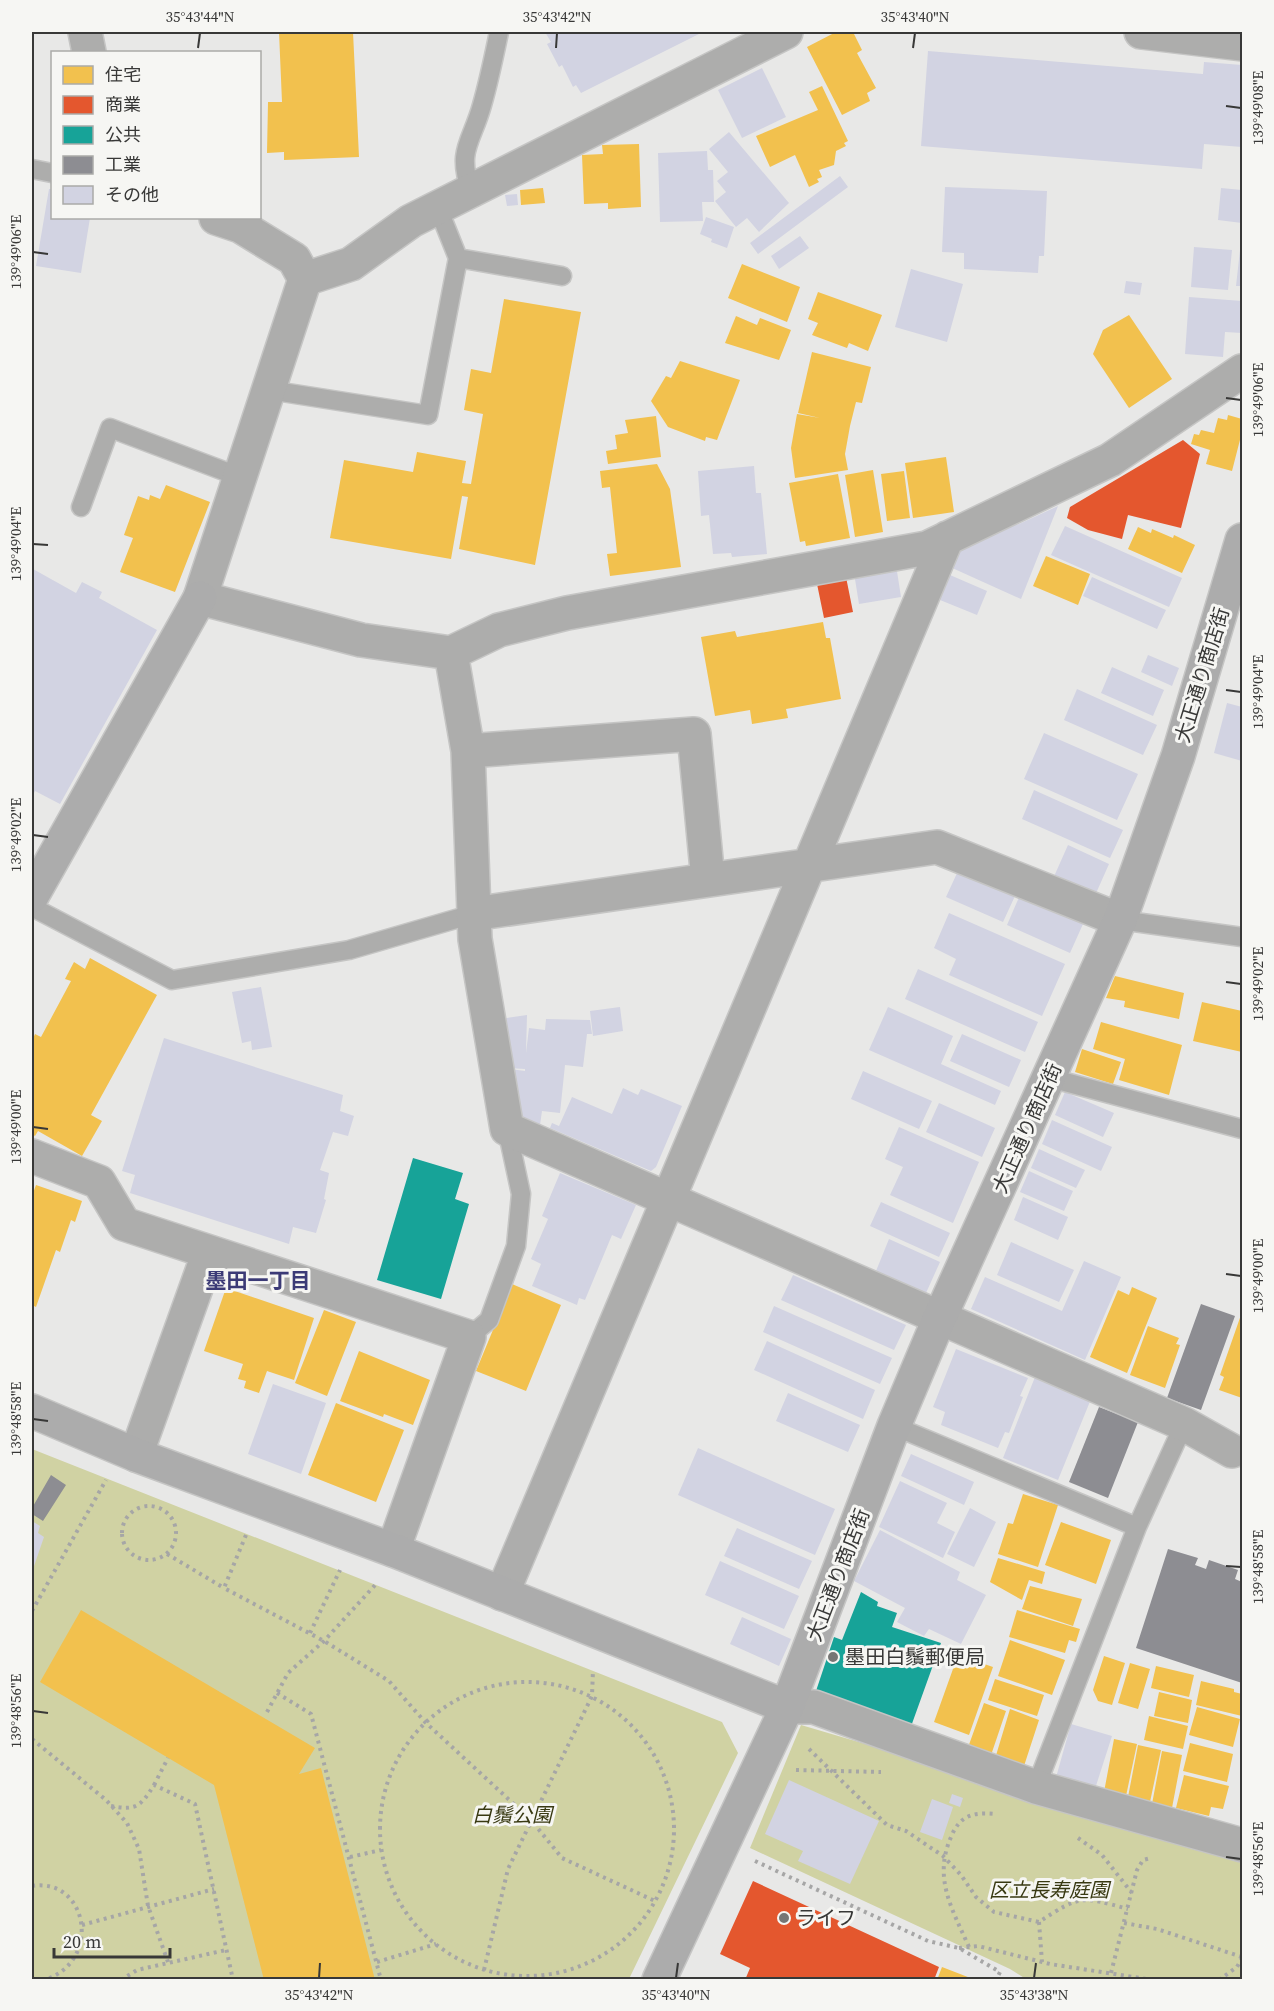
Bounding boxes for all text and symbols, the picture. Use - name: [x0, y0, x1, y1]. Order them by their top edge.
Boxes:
- text: 35°43'44"N: [165, 6, 235, 27]
- text: 35°43'42"N: [522, 6, 592, 27]
- text: 35°43'40"N: [880, 6, 950, 27]
- legend: [51, 51, 261, 219]
- text: 住宅: [105, 62, 141, 87]
- text: 139°49'08"E: [1247, 71, 1268, 145]
- text: 商業: [105, 92, 141, 117]
- text: 公共: [105, 122, 141, 147]
- text: 工業: [105, 152, 141, 177]
- text: その他: [105, 182, 159, 207]
- text: 139°49'06"E: [5, 215, 26, 289]
- text: 139°49'06"E: [1247, 363, 1268, 437]
- text: 139°49'04"E: [5, 507, 26, 581]
- street label: 大正通り商店街: [1168, 604, 1236, 746]
- text: 139°49'04"E: [1247, 655, 1268, 729]
- text: 139°49'02"E: [5, 798, 26, 872]
- text: 139°49'02"E: [1247, 947, 1268, 1021]
- street label: 大正通り商店街: [986, 1058, 1068, 1198]
- text: 139°49'00"E: [5, 1090, 26, 1164]
- text: 139°49'00"E: [1247, 1239, 1268, 1313]
- district label: 墨田一丁目: [206, 1266, 311, 1295]
- text: 139°48'58"E: [5, 1382, 26, 1456]
- street label: 大正通り商店街: [800, 1505, 876, 1645]
- text: 139°48'58"E: [1247, 1530, 1268, 1604]
- place label: 墨田白鬚郵便局: [845, 1643, 985, 1671]
- marker: 墨田白鬚郵便局: [826, 1650, 840, 1664]
- text: 139°48'56"E: [5, 1674, 26, 1748]
- park label: 白鬚公園: [472, 1801, 555, 1829]
- text: 139°48'56"E: [1247, 1822, 1268, 1896]
- park label: 区立長寿庭園: [989, 1876, 1112, 1904]
- place label: ライフ: [796, 1904, 856, 1932]
- marker: ライフ: [777, 1911, 791, 1925]
- scale bar: [54, 1921, 170, 1959]
- text: 20 m: [63, 1929, 101, 1954]
- text: 35°43'42"N: [284, 1984, 354, 2005]
- text: 35°43'40"N: [641, 1984, 711, 2005]
- text: 35°43'38"N: [999, 1984, 1069, 2005]

